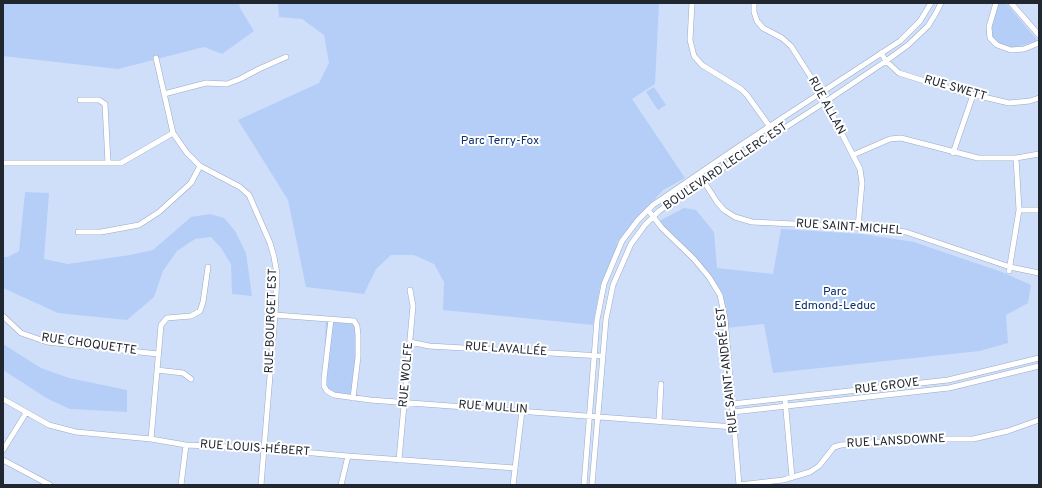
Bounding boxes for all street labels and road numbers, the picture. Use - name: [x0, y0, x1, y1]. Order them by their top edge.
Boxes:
- street label: RUE SWETT: [922, 73, 988, 105]
- street label: RUE ALLAN: [804, 74, 848, 138]
- street label: BOULEVARD LECLERC EST: [661, 120, 791, 214]
- street label: RUE SAINT-MICHEL: [795, 217, 903, 239]
- street label: RUE BOURGET EST: [263, 268, 281, 374]
- street label: RUE SAINT-ANDRÉ EST: [714, 306, 742, 434]
- street label: RUE CHOQUETTE: [40, 331, 138, 359]
- street label: RUE LAVALLÉE: [464, 340, 548, 360]
- street label: RUE WOLFE: [397, 342, 417, 408]
- street label: RUE GROVE: [854, 376, 920, 398]
- street label: RUE MULLIN: [458, 398, 528, 418]
- street label: RUE LANSDOWNE: [846, 432, 946, 452]
- street label: RUE LOUIS-HÉBERT: [200, 438, 310, 460]

